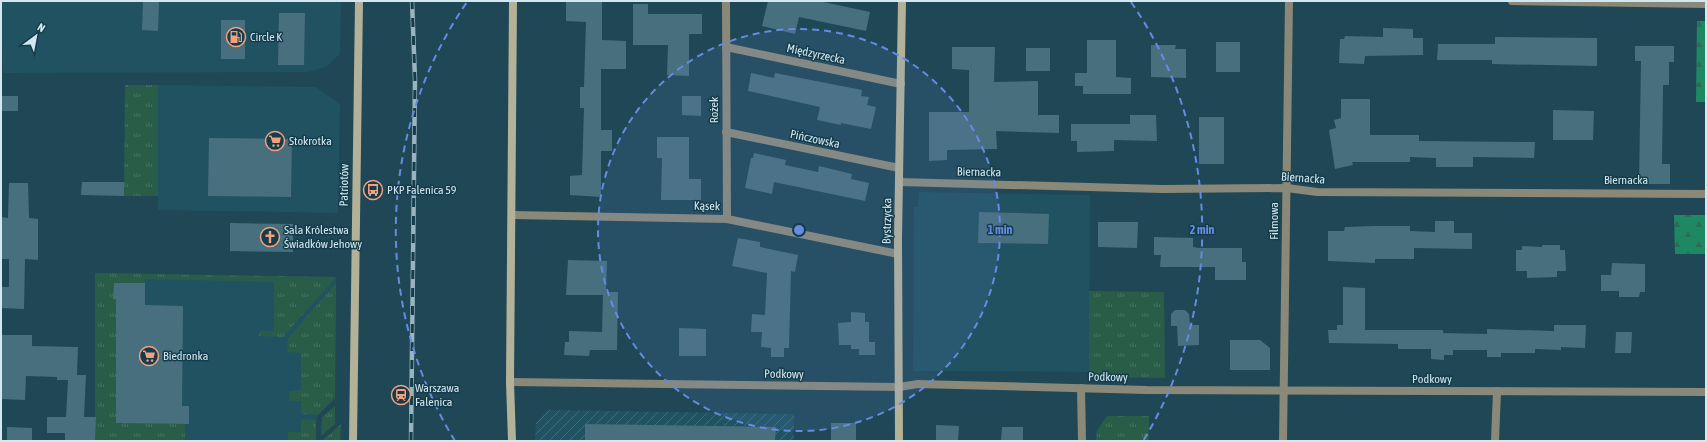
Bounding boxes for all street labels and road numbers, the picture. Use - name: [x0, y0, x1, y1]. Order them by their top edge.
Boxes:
- street label: Międzyrzecka: [785, 41, 847, 67]
- street label: Rożek: [707, 96, 721, 123]
- street label: Pińczowska: [789, 127, 841, 151]
- street label: Patriotów: [337, 164, 351, 206]
- street label: Biernacka: [957, 165, 1001, 179]
- street label: Biernacka: [1280, 169, 1326, 187]
- street label: Biernacka: [1604, 173, 1648, 187]
- street label: Bystrzycka: [880, 198, 894, 244]
- street label: Kąsek: [694, 199, 721, 213]
- street label: Filmowa: [1267, 202, 1281, 240]
- street label: Podkowy: [764, 367, 804, 381]
- street label: Podkowy: [1088, 370, 1128, 384]
- street label: Podkowy: [1412, 372, 1452, 386]

